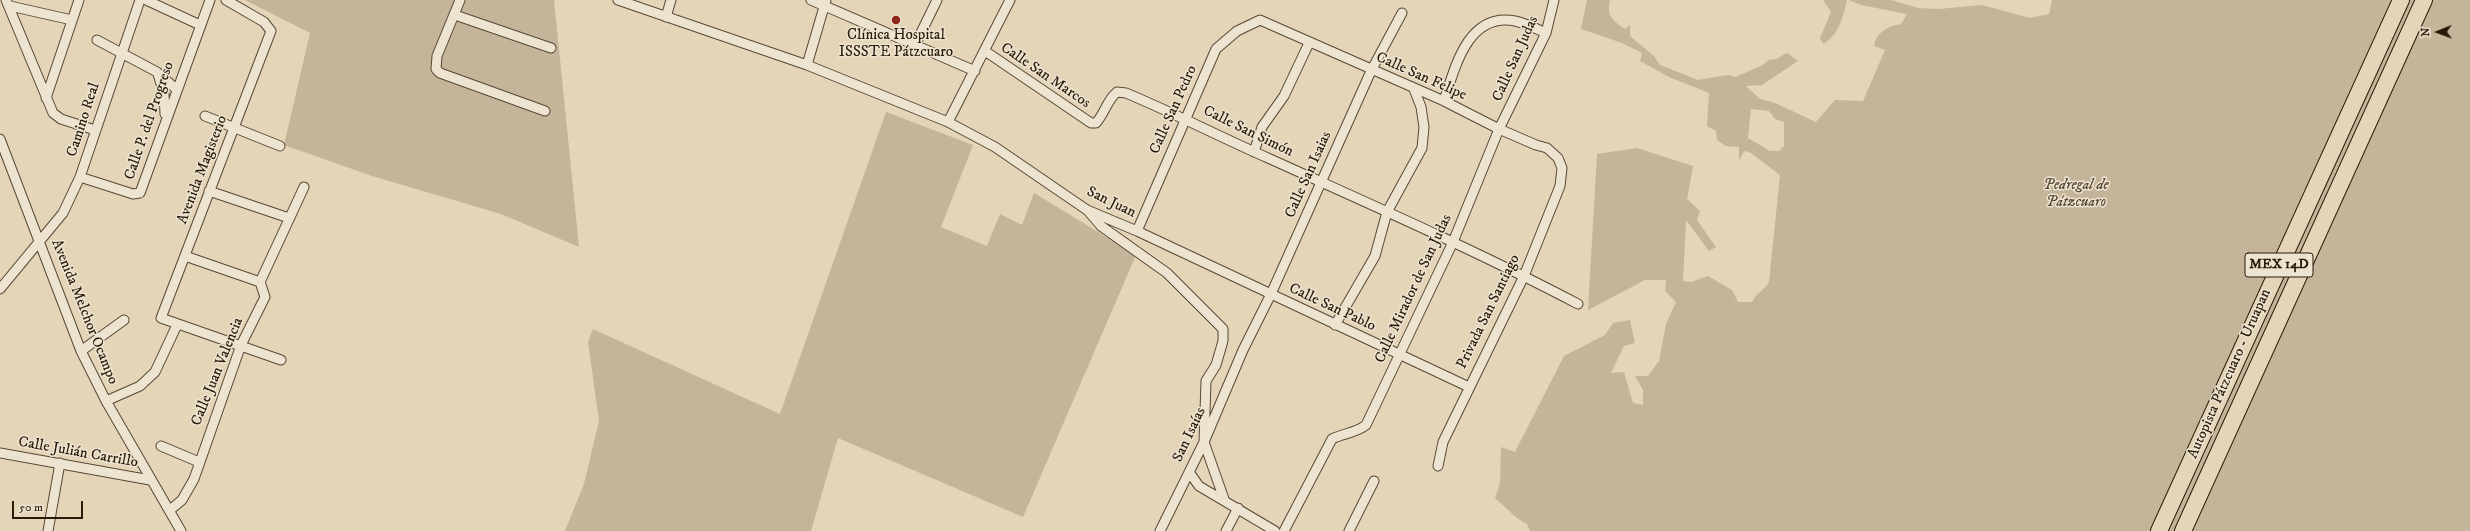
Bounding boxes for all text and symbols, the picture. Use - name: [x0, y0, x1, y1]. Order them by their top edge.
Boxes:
- north arrow: [2418, 12, 2458, 52]
- street label: Calle San Judas: [1489, 13, 1543, 105]
- marker: Clínica Hospital ISSSTE Pátzcuaro: [890, 14, 902, 26]
- place label: Clínica Hospital ISSSTE Pátzcuaro: [839, 27, 953, 62]
- text: N: [2419, 28, 2433, 37]
- street label: Calle San Marcos: [997, 39, 1093, 113]
- street label: Calle San Felipe: [1373, 49, 1469, 105]
- street label: Calle P. del Progreso: [121, 60, 179, 182]
- street label: Calle San Pedro: [1146, 63, 1202, 157]
- street label: Camino Real: [64, 81, 104, 159]
- street label: Calle San Simón: [1200, 102, 1296, 162]
- street label: Avenida Magisterio: [174, 113, 232, 227]
- street label: Calle San Isaias: [1282, 129, 1336, 221]
- park label: Pedregal de Pátzcuaro: [2043, 177, 2109, 212]
- street label: San Juan: [1083, 183, 1139, 223]
- street label: Calle Mirador de San Judas: [1372, 212, 1456, 366]
- street label: Avenida Melchor Ocampo: [47, 237, 121, 387]
- street label: Privada San Santiago: [1453, 252, 1525, 372]
- road number: MEX 14D: [2245, 253, 2313, 277]
- street label: Calle San Pablo: [1286, 280, 1378, 336]
- street label: Autopista Pátzcuaro - Uruapan: [2184, 286, 2276, 462]
- street label: Calle Juan Valencia: [188, 315, 248, 429]
- street label: San Isaías: [1170, 405, 1210, 465]
- street label: Calle Julián Carrillo: [17, 434, 139, 472]
- scale bar: [14, 493, 85, 519]
- text: 50 m: [19, 500, 43, 515]

